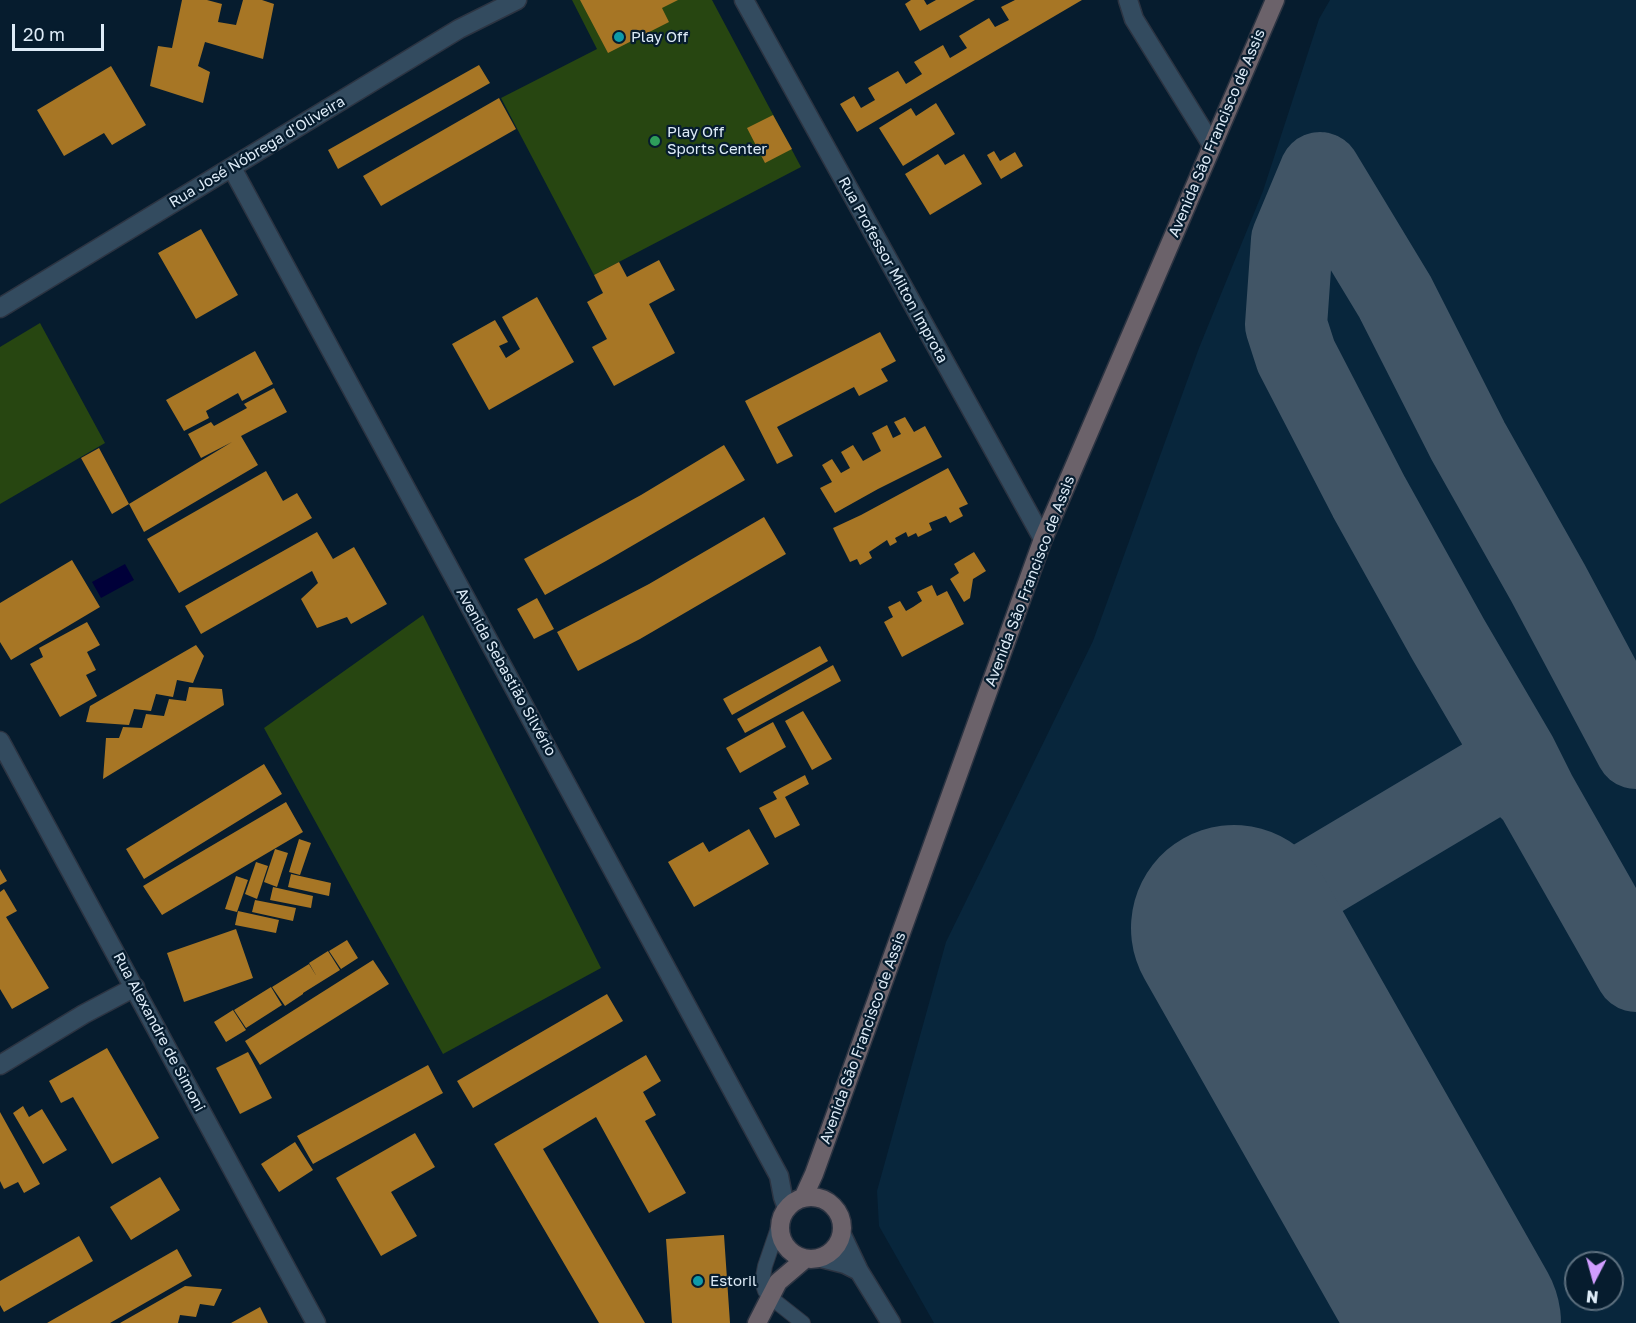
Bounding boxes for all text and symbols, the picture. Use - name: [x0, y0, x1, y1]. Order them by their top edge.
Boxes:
- scale bar: [15, 12, 106, 50]
- text: 20 m: [23, 23, 65, 45]
- street label: Avenida São Francisco de Assis: [1165, 26, 1269, 240]
- place label: Play Off: [631, 28, 688, 46]
- marker: Play Off: [612, 30, 626, 44]
- street label: Rua José Nóbrega d'Oliveira: [166, 92, 348, 212]
- place label: Play Off Sports Center: [667, 123, 767, 158]
- marker: Play Off Sports Center: [648, 134, 662, 148]
- street label: Rua Professor Milton Improta: [834, 174, 952, 366]
- street label: Avenida São Francisco de Assis: [981, 473, 1079, 689]
- street label: Avenida Sebastião Silvério: [452, 585, 560, 759]
- street label: Avenida São Francisco de Assis: [816, 929, 910, 1147]
- street label: Rua Alexandre de Simoni: [109, 949, 209, 1115]
- north arrow: [1564, 1251, 1624, 1311]
- place label: Estoril: [710, 1272, 757, 1290]
- marker: Estoril: [691, 1274, 705, 1288]
- text: N: [1585, 1286, 1599, 1307]

